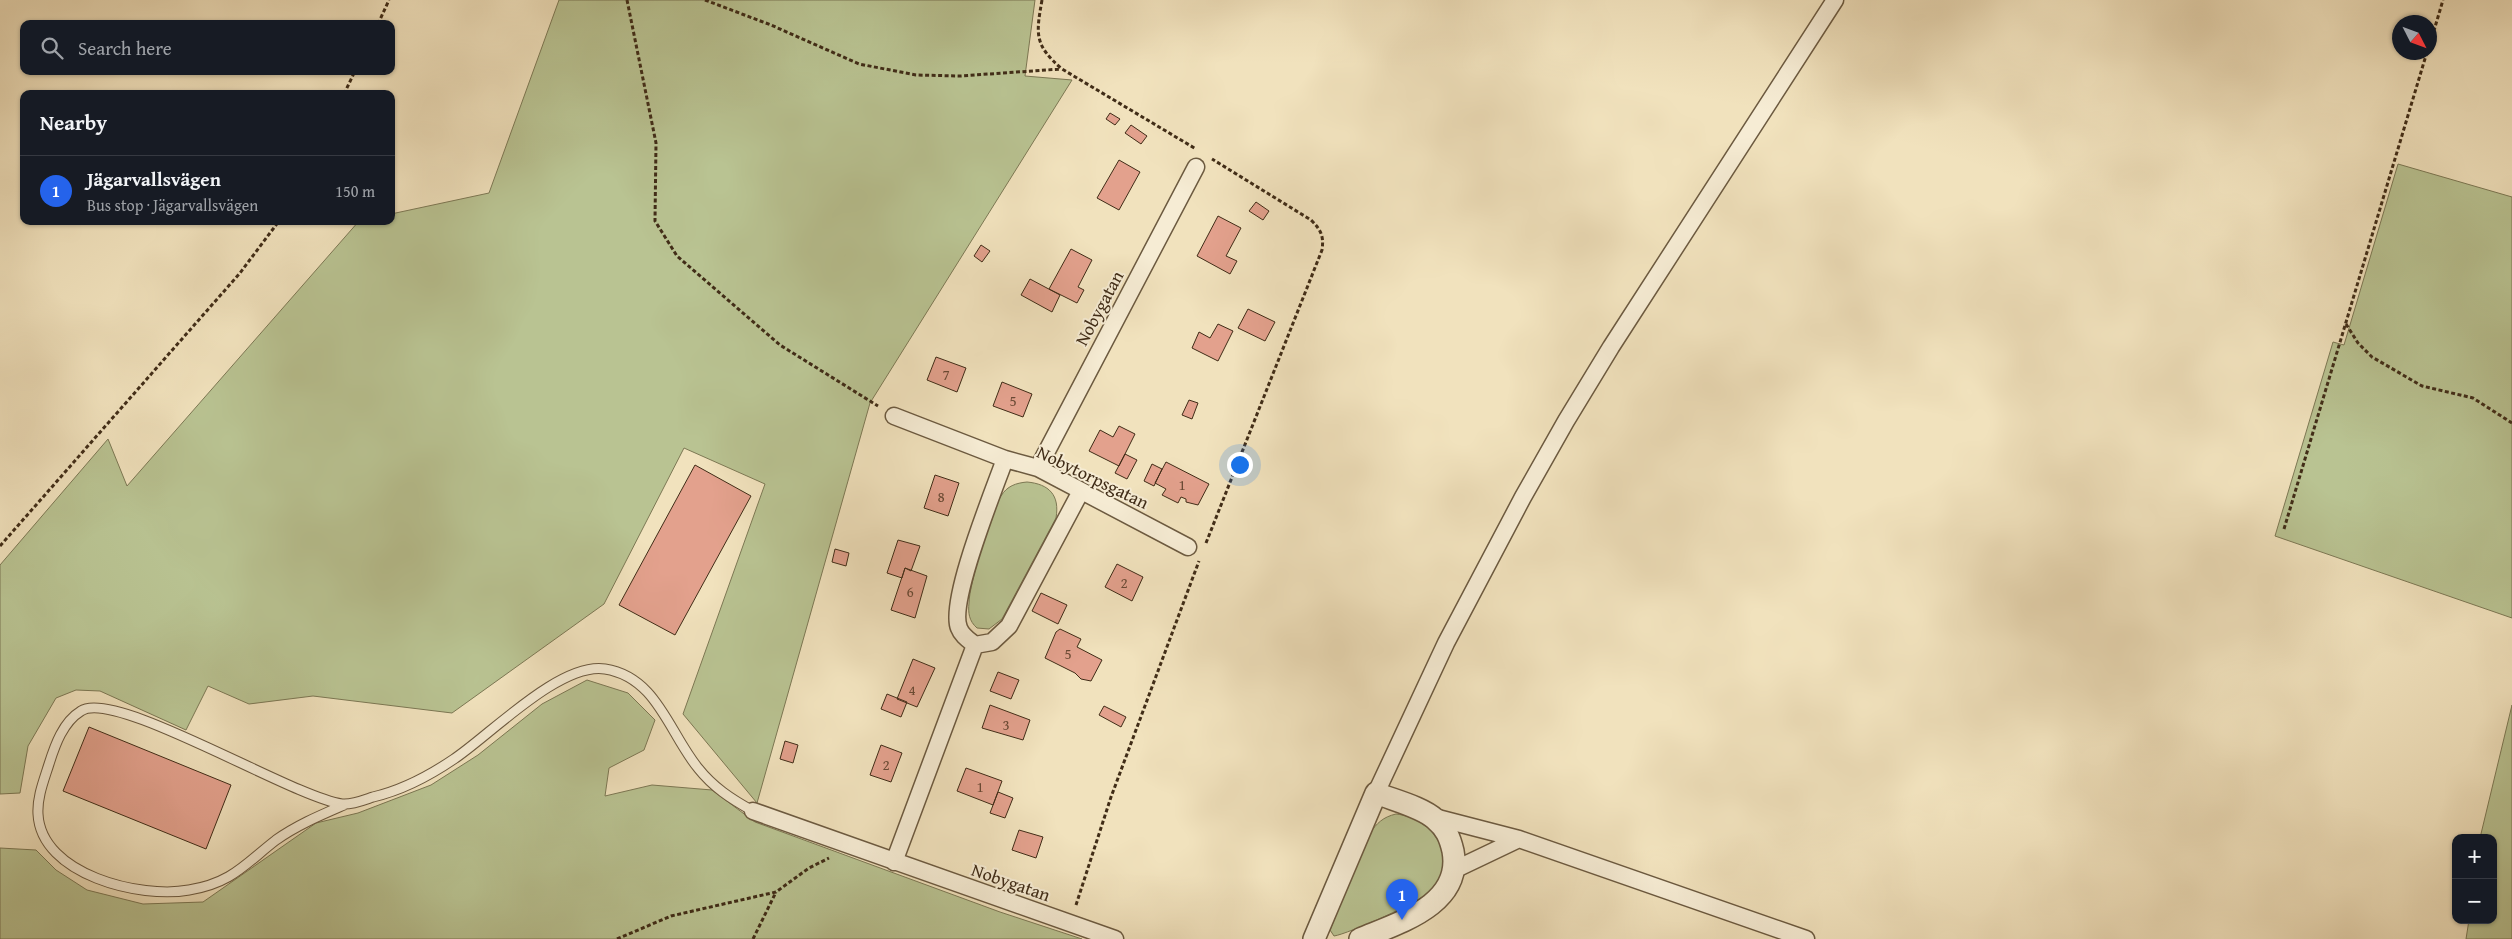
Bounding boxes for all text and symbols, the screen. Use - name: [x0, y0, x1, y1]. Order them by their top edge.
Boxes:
- north arrow: [2392, 15, 2437, 60]
- search box: [20, 20, 395, 75]
- icon: search: [38, 34, 66, 62]
- text: Search here: [78, 34, 172, 62]
- text: Nearby: [40, 107, 107, 138]
- text: Jägarvallsvägen: [87, 165, 221, 193]
- text: 1: [52, 179, 60, 203]
- text: 150 m: [335, 179, 375, 203]
- text: Bus stop · Jägarvallsvägen: [87, 193, 258, 217]
- street label: Nobygatan: [1068, 266, 1130, 350]
- house number: 7: [942, 364, 950, 385]
- house number: 5: [1009, 390, 1017, 411]
- street label: Nobytorpsgatan: [1032, 438, 1154, 516]
- your location: [1227, 452, 1253, 478]
- house number: 1: [1178, 474, 1186, 495]
- house number: 8: [937, 486, 945, 507]
- house number: 2: [1120, 572, 1128, 593]
- house number: 6: [906, 581, 914, 602]
- house number: 5: [1064, 643, 1072, 664]
- house number: 4: [908, 679, 916, 700]
- house number: 3: [1002, 714, 1010, 735]
- house number: 2: [882, 754, 890, 775]
- house number: 1: [976, 776, 984, 797]
- map controls: [2452, 834, 2497, 924]
- button: +: [2452, 834, 2497, 879]
- street label: Nobygatan: [968, 856, 1054, 908]
- pin: 1: [1386, 879, 1418, 920]
- button: −: [2452, 879, 2497, 924]

